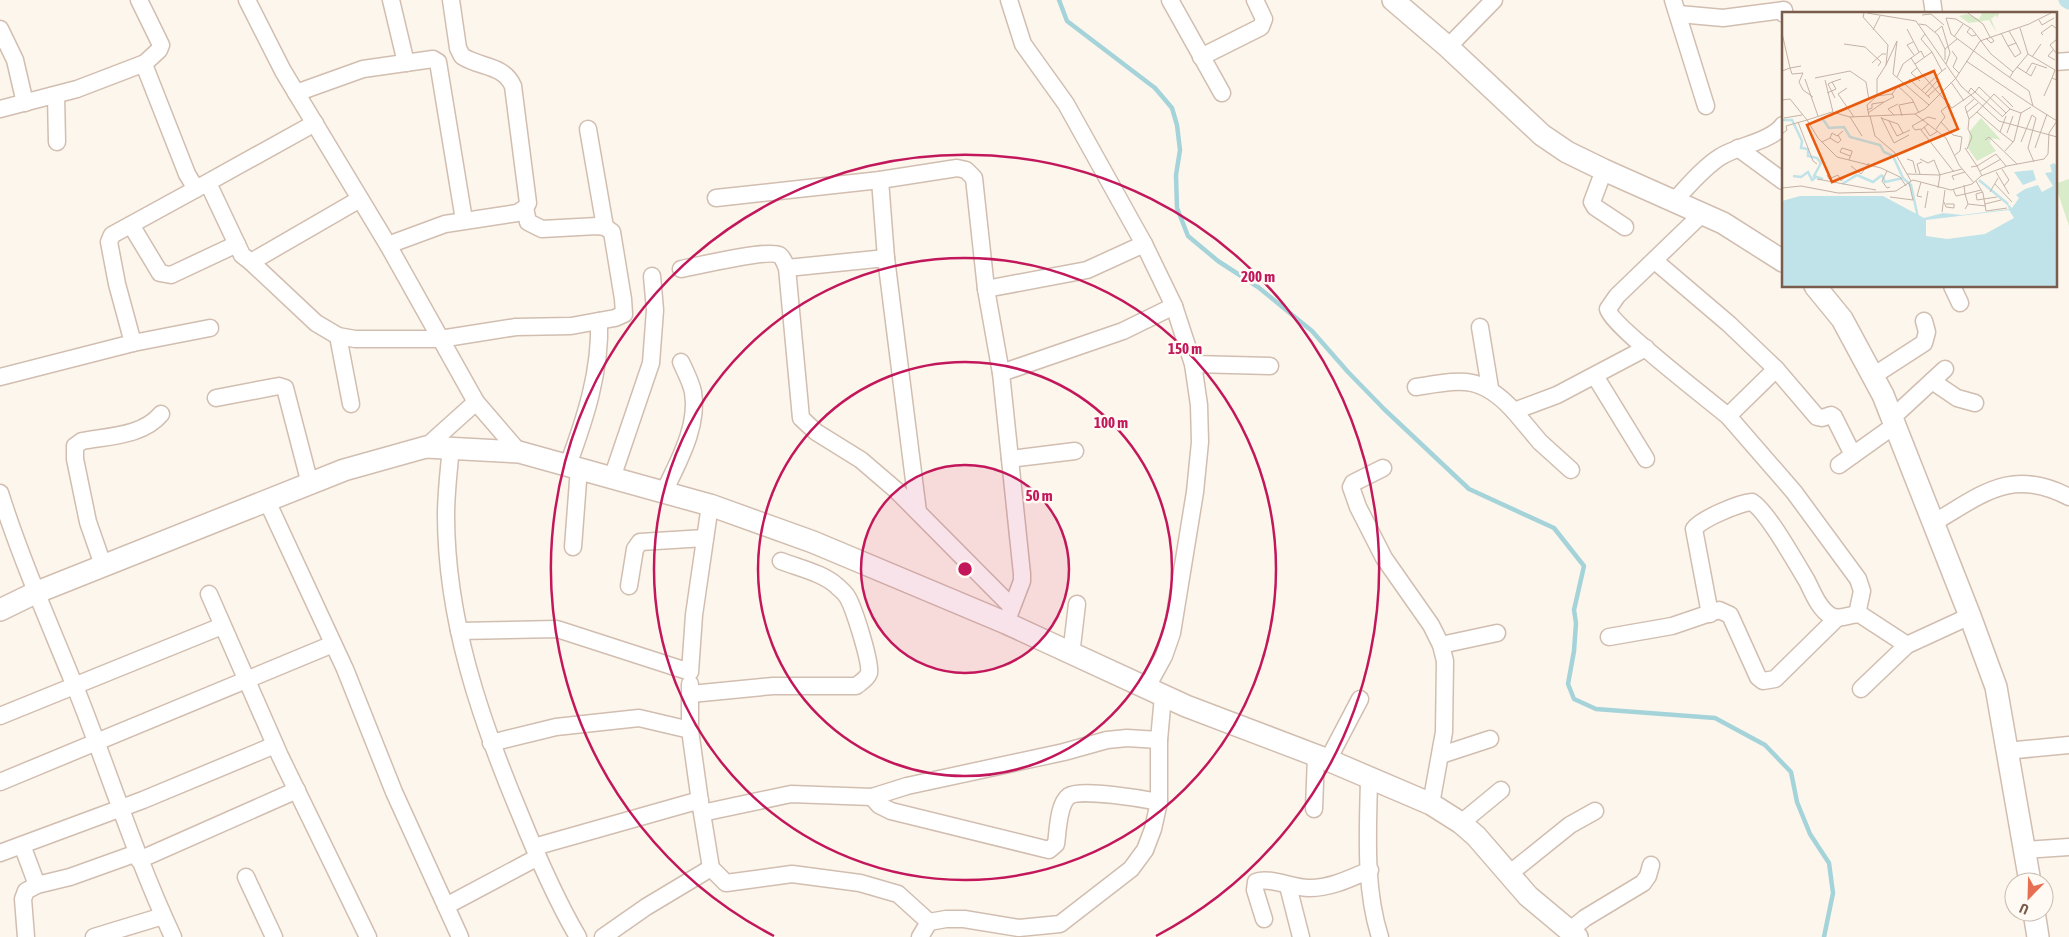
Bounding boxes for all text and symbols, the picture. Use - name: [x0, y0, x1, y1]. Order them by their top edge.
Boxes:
- inset map: [1782, 12, 2056, 288]
- text: 200 m: [1241, 268, 1275, 285]
- text: 150 m: [1168, 340, 1202, 357]
- text: 100 m: [1094, 414, 1128, 431]
- text: 50 m: [1026, 487, 1053, 504]
- centre of rings: [956, 560, 974, 578]
- north arrow: [2004, 872, 2054, 922]
- text: U: [2017, 900, 2031, 918]

